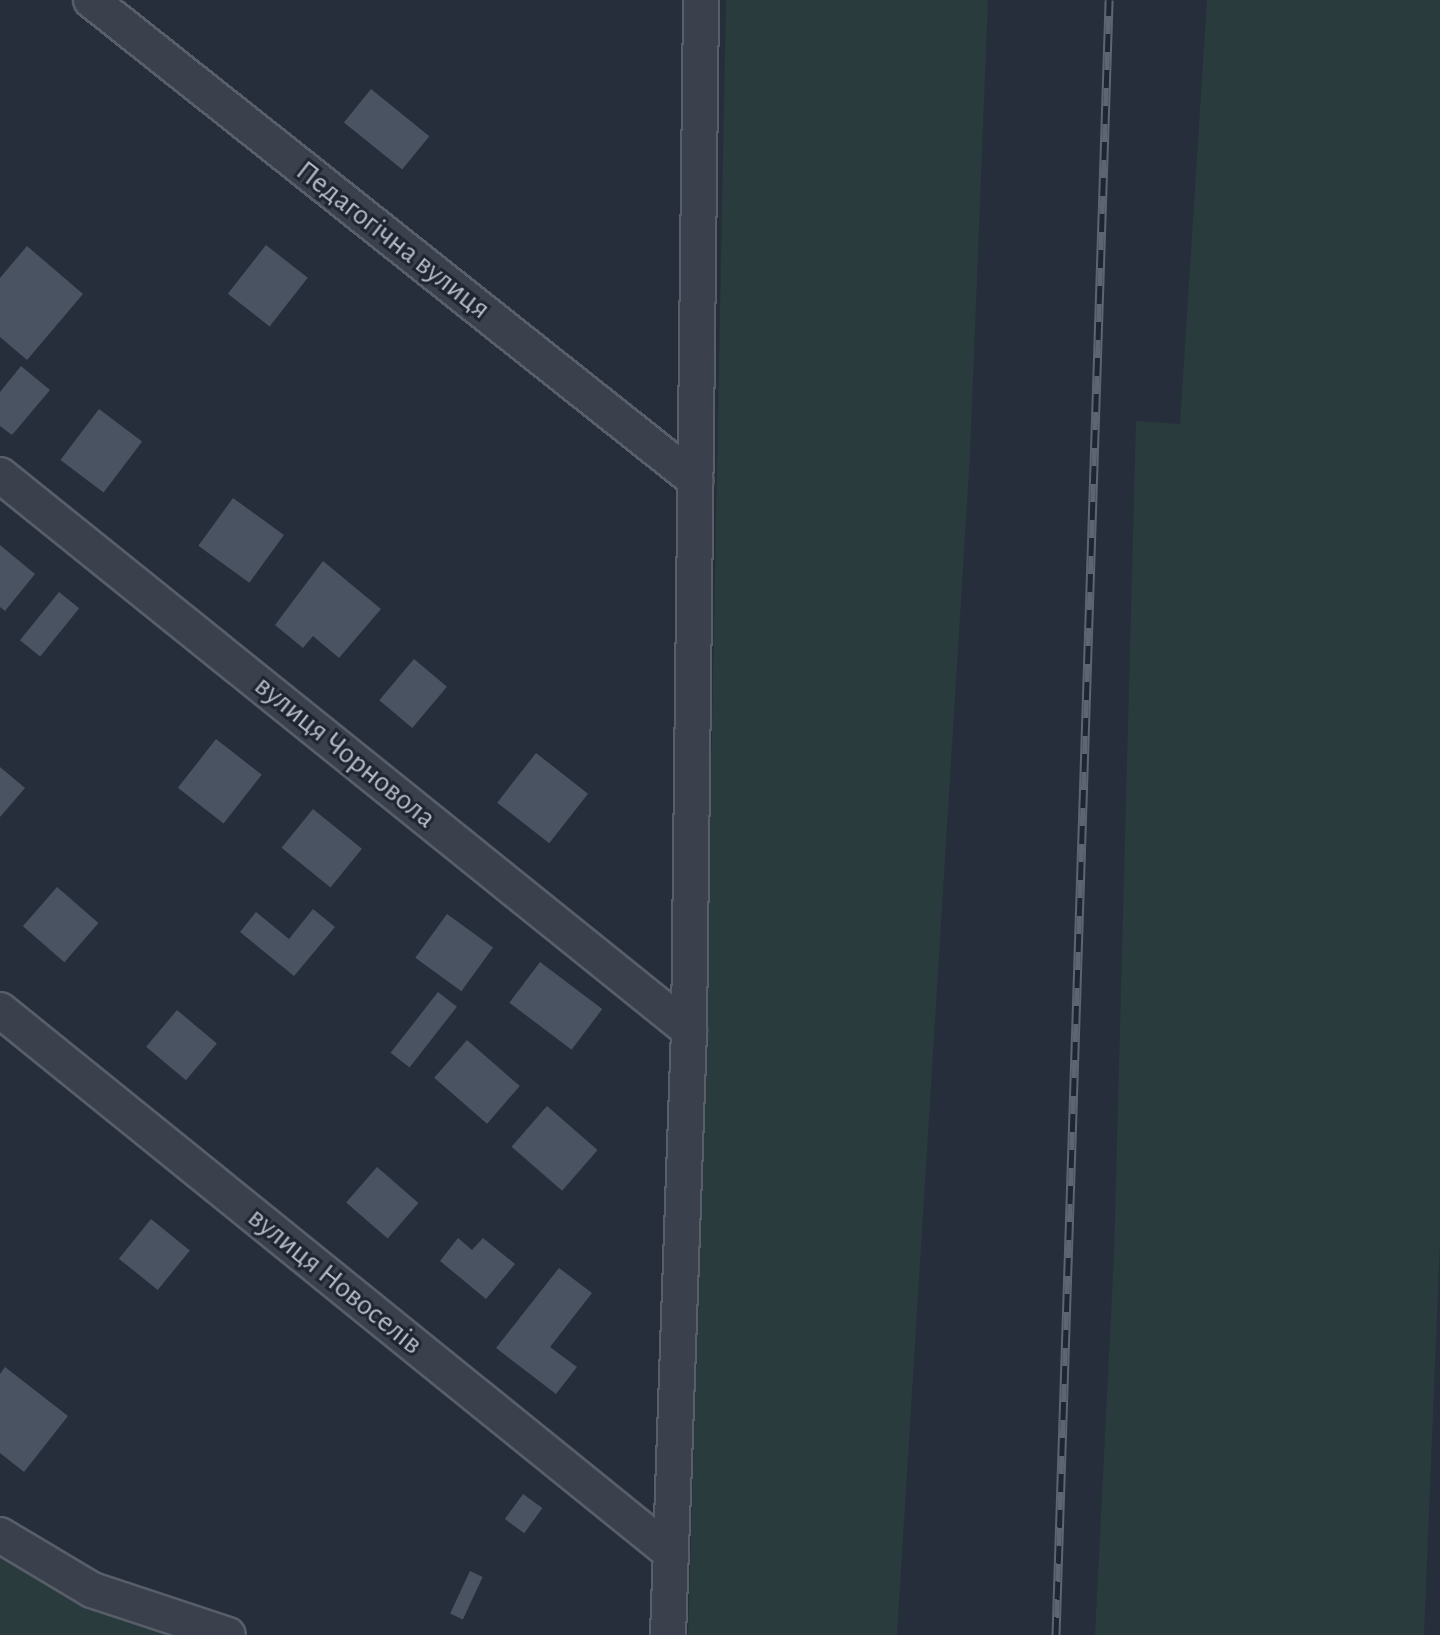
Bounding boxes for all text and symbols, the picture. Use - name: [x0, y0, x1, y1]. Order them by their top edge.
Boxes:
- street label: Педагогічна вулиця: [289, 153, 497, 327]
- street label: вулиця Чорновола: [247, 668, 443, 836]
- street label: вулиця Новоселів: [240, 1200, 430, 1362]

